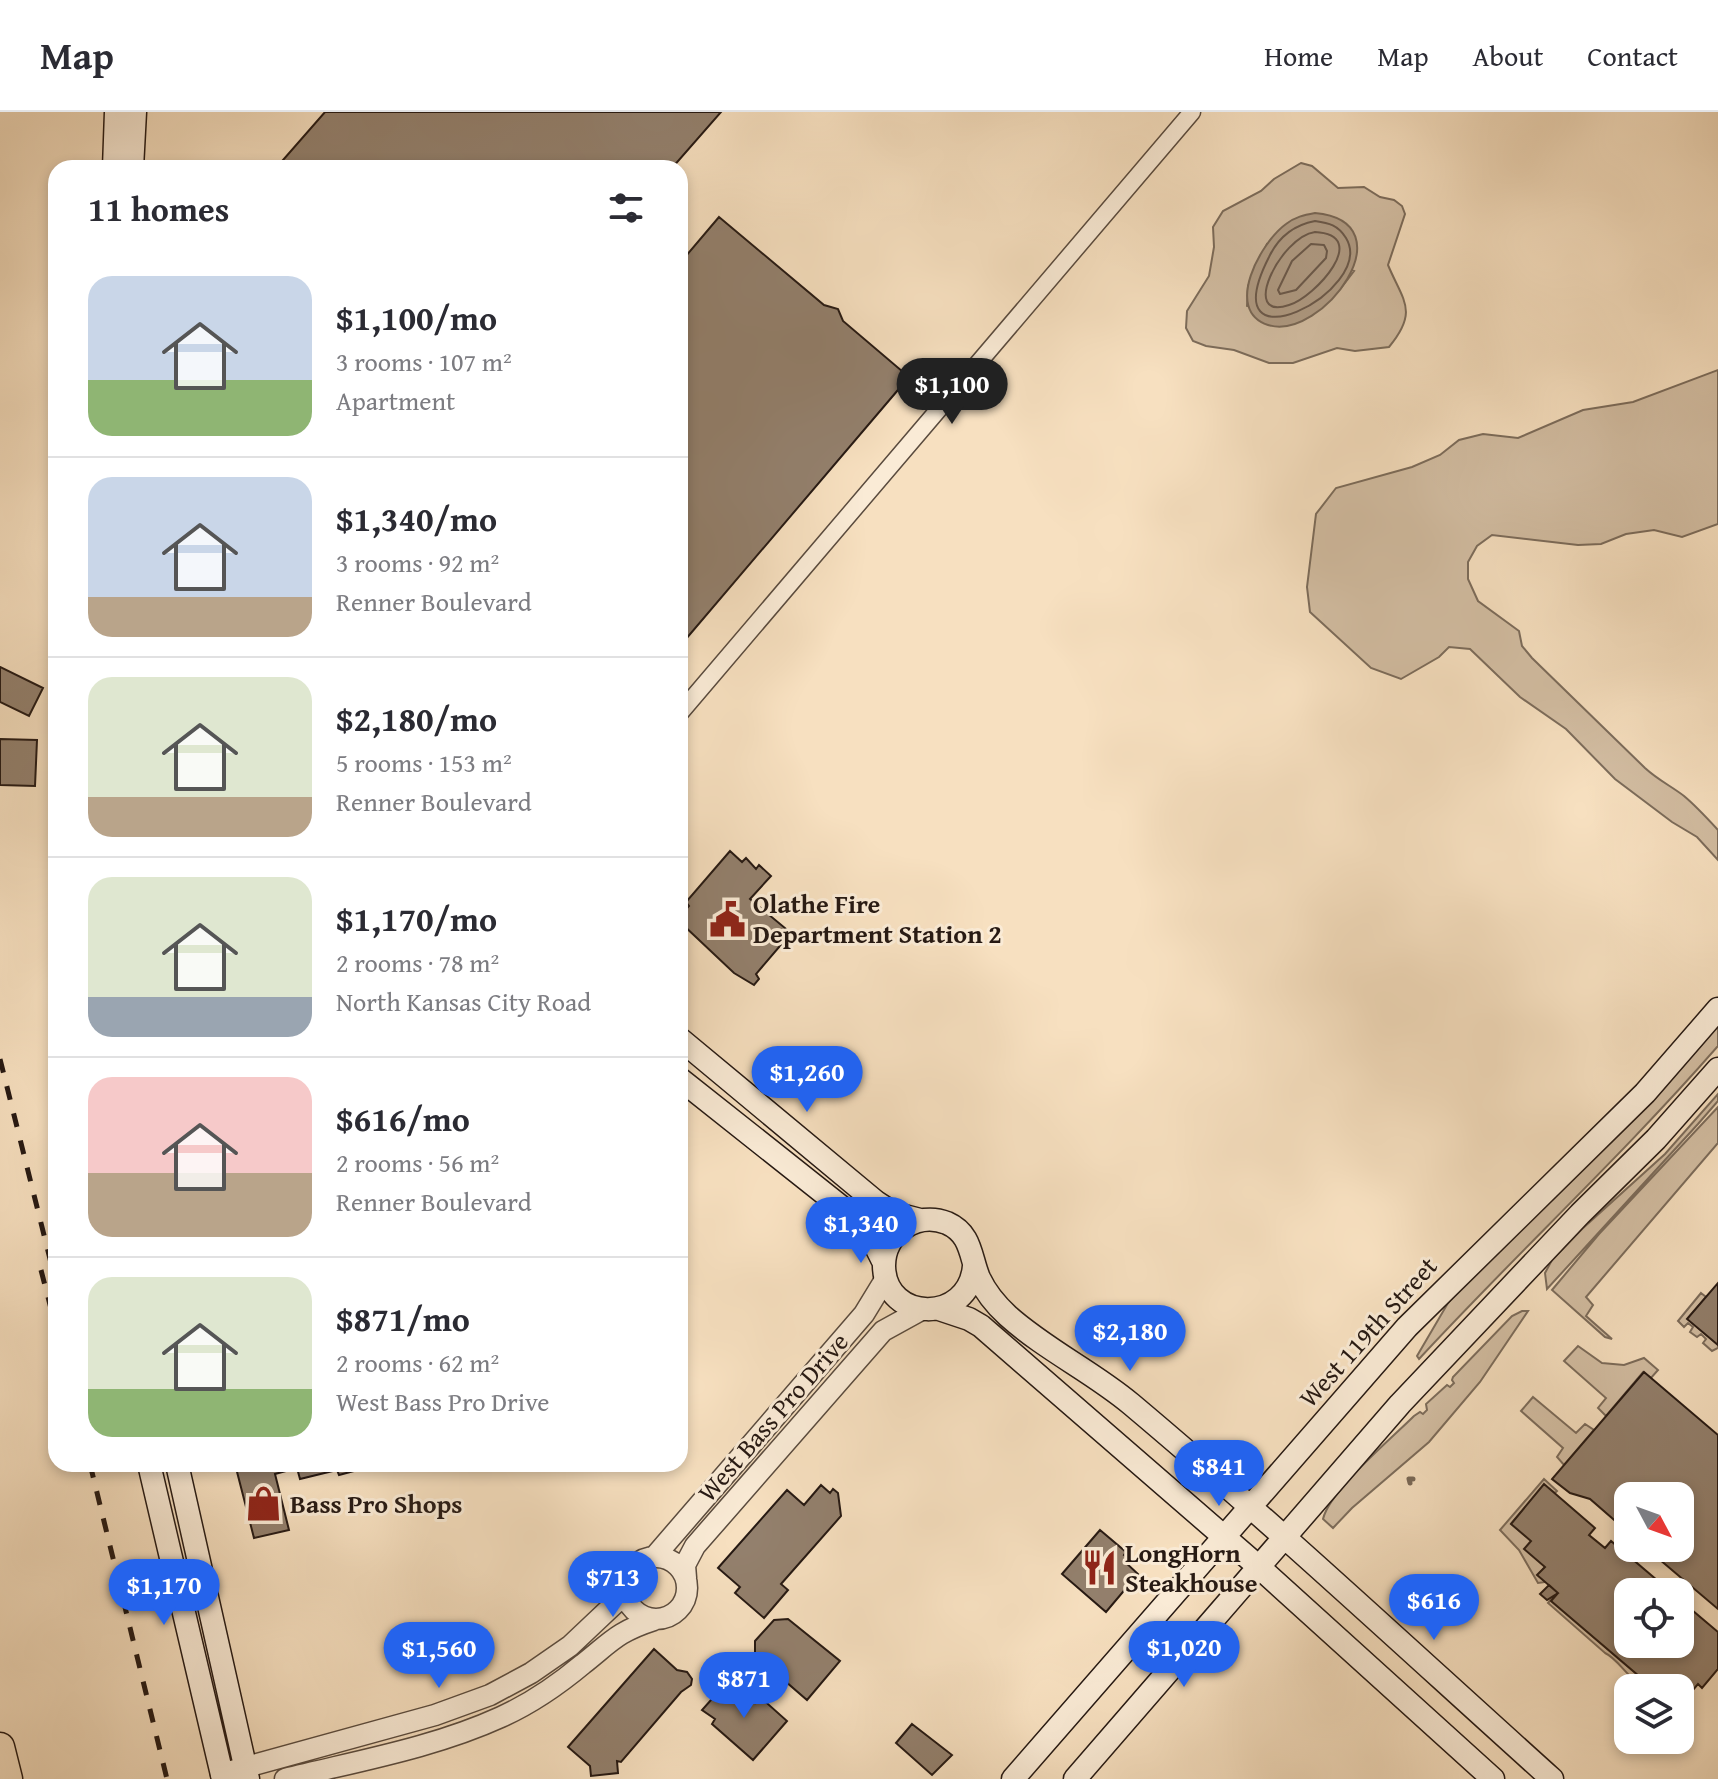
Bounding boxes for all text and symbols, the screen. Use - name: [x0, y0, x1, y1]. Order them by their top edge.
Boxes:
- text: Map: [40, 27, 114, 83]
- text: Home: [1264, 35, 1333, 76]
- text: Map: [1377, 35, 1429, 76]
- text: About: [1473, 35, 1543, 76]
- text: Contact: [1587, 35, 1678, 76]
- text: 11 homes: [88, 184, 229, 233]
- icon: filters: [604, 186, 648, 230]
- text: $1,100/mo: [336, 293, 497, 342]
- icon: home: [152, 308, 248, 404]
- text: 3 rooms · 107 m²: [336, 342, 512, 381]
- pin: $1,100: [887, 358, 1017, 426]
- text: $1,100: [915, 364, 989, 403]
- text: Apartment: [336, 381, 455, 420]
- text: $1,340/mo: [336, 494, 497, 543]
- icon: home: [152, 509, 248, 605]
- text: 3 rooms · 92 m²: [336, 543, 499, 582]
- text: Renner Boulevard: [336, 582, 532, 621]
- text: $2,180/mo: [336, 694, 497, 743]
- icon: home: [152, 709, 248, 805]
- text: 5 rooms · 153 m²: [336, 743, 512, 782]
- text: Renner Boulevard: [336, 782, 532, 821]
- place label: Olathe Fire Department Station 2: [753, 884, 1002, 953]
- text: $1,170/mo: [336, 894, 497, 943]
- public building icon: Olathe Fire Department Station 2: [708, 900, 746, 938]
- icon: home: [152, 909, 248, 1005]
- text: 2 rooms · 78 m²: [336, 943, 499, 982]
- text: North Kansas City Road: [336, 982, 591, 1021]
- pin: $1,260: [742, 1046, 872, 1114]
- text: $1,260: [770, 1052, 844, 1091]
- text: $616/mo: [336, 1094, 470, 1143]
- icon: home: [152, 1109, 248, 1205]
- text: 2 rooms · 56 m²: [336, 1143, 499, 1182]
- text: Renner Boulevard: [336, 1182, 532, 1221]
- pin: $1,340: [796, 1197, 926, 1265]
- text: $1,340: [824, 1203, 898, 1242]
- street label: West 119th Street: [1289, 1248, 1446, 1416]
- text: $871/mo: [336, 1294, 470, 1343]
- pin: $2,180: [1065, 1305, 1195, 1373]
- icon: home: [152, 1309, 248, 1405]
- text: $2,180: [1093, 1311, 1167, 1350]
- street label: West Bass Pro Drive: [688, 1323, 857, 1510]
- text: 2 rooms · 62 m²: [336, 1343, 499, 1382]
- text: West Bass Pro Drive: [336, 1382, 550, 1421]
- pin: $841: [1172, 1440, 1266, 1508]
- text: $841: [1192, 1446, 1246, 1485]
- north arrow: [1614, 1482, 1694, 1562]
- map controls: [1614, 1482, 1694, 1754]
- place label: Bass Pro Shops: [290, 1484, 463, 1523]
- shop icon: Bass Pro Shops: [245, 1485, 283, 1523]
- place label: LongHorn Steakhouse: [1125, 1533, 1258, 1602]
- restaurant icon: LongHorn Steakhouse: [1080, 1549, 1118, 1587]
- pin: $713: [566, 1551, 660, 1619]
- text: $713: [586, 1557, 640, 1596]
- pin: $1,170: [99, 1559, 229, 1627]
- text: $1,170: [127, 1565, 201, 1604]
- pin: $616: [1387, 1574, 1481, 1642]
- button: locate: [1614, 1578, 1694, 1658]
- text: $616: [1407, 1580, 1461, 1619]
- pin: $1,020: [1119, 1621, 1249, 1689]
- pin: $1,560: [374, 1622, 504, 1690]
- text: $1,020: [1147, 1627, 1221, 1666]
- text: $1,560: [402, 1628, 476, 1667]
- pin: $871: [697, 1652, 791, 1720]
- text: $871: [717, 1658, 771, 1697]
- button: layers: [1614, 1674, 1694, 1754]

